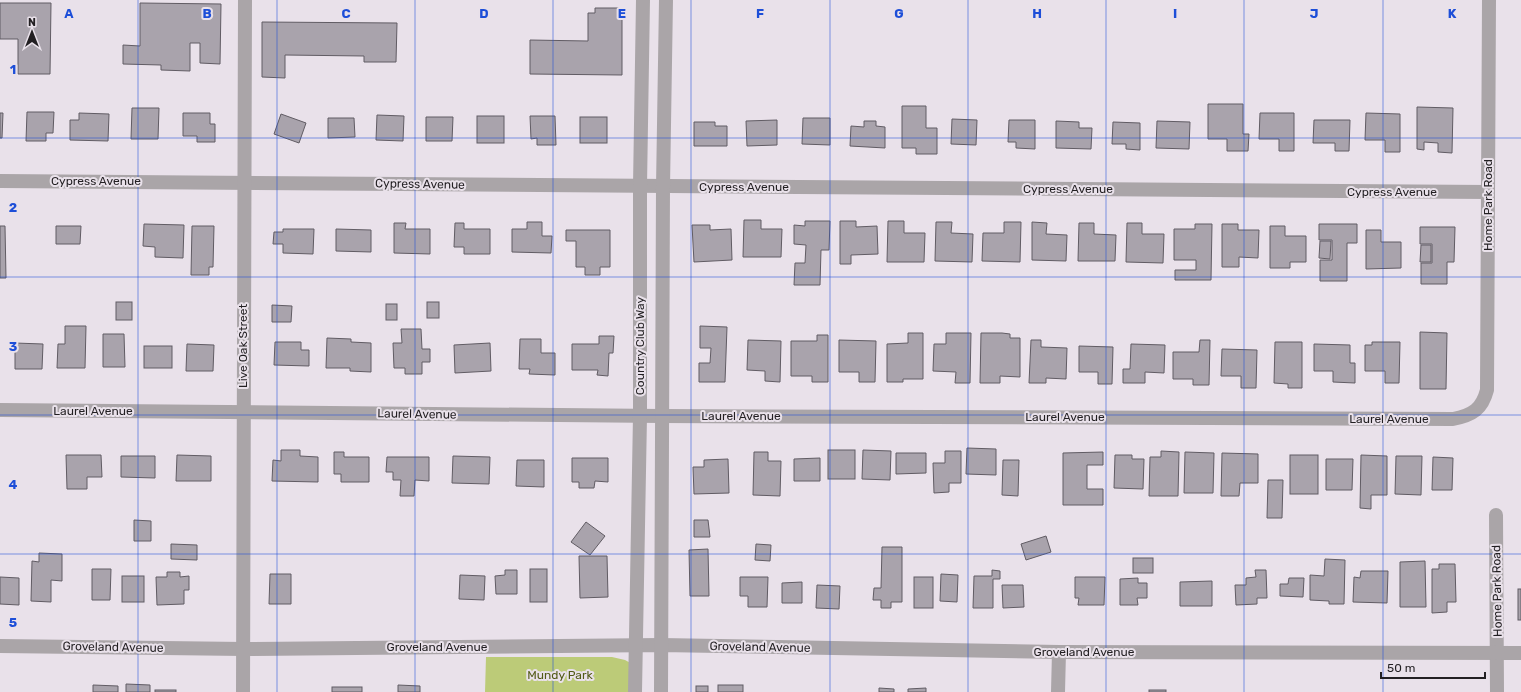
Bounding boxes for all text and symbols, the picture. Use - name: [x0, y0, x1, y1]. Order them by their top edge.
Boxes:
- text: A: [64, 6, 74, 21]
- text: B: [202, 6, 212, 21]
- text: C: [341, 6, 351, 21]
- text: D: [479, 6, 489, 21]
- text: E: [618, 6, 626, 21]
- text: F: [756, 6, 764, 21]
- text: G: [894, 6, 904, 21]
- text: H: [1032, 6, 1042, 21]
- text: I: [1173, 6, 1177, 21]
- text: J: [1310, 6, 1318, 21]
- text: K: [1448, 6, 1457, 21]
- north arrow: [12, 12, 52, 52]
- text: N: [28, 16, 36, 29]
- text: 1: [10, 62, 16, 77]
- street label: Home Park Road: [1481, 159, 1495, 251]
- street label: Cypress Avenue: [51, 174, 141, 188]
- street label: Cypress Avenue: [375, 176, 465, 192]
- street label: Cypress Avenue: [699, 180, 789, 194]
- street label: Cypress Avenue: [1023, 182, 1113, 196]
- street label: Cypress Avenue: [1347, 185, 1437, 199]
- text: 2: [9, 200, 17, 215]
- street label: Country Club Way: [633, 296, 647, 395]
- street label: Live Oak Street: [236, 304, 250, 388]
- text: 3: [9, 339, 18, 354]
- street label: Laurel Avenue: [53, 404, 133, 418]
- street label: Laurel Avenue: [377, 406, 457, 422]
- street label: Laurel Avenue: [701, 409, 781, 423]
- street label: Laurel Avenue: [1025, 410, 1105, 424]
- street label: Laurel Avenue: [1349, 412, 1429, 426]
- text: 4: [9, 477, 18, 492]
- street label: Home Park Road: [1489, 545, 1505, 637]
- text: 5: [9, 615, 17, 630]
- street label: Groveland Avenue: [62, 639, 164, 655]
- street label: Groveland Avenue: [709, 639, 811, 655]
- street label: Groveland Avenue: [386, 640, 488, 654]
- street label: Groveland Avenue: [1033, 645, 1135, 659]
- scale bar: [1381, 654, 1485, 680]
- text: 50 m: [1387, 661, 1415, 675]
- park label: Mundy Park: [527, 668, 593, 682]

